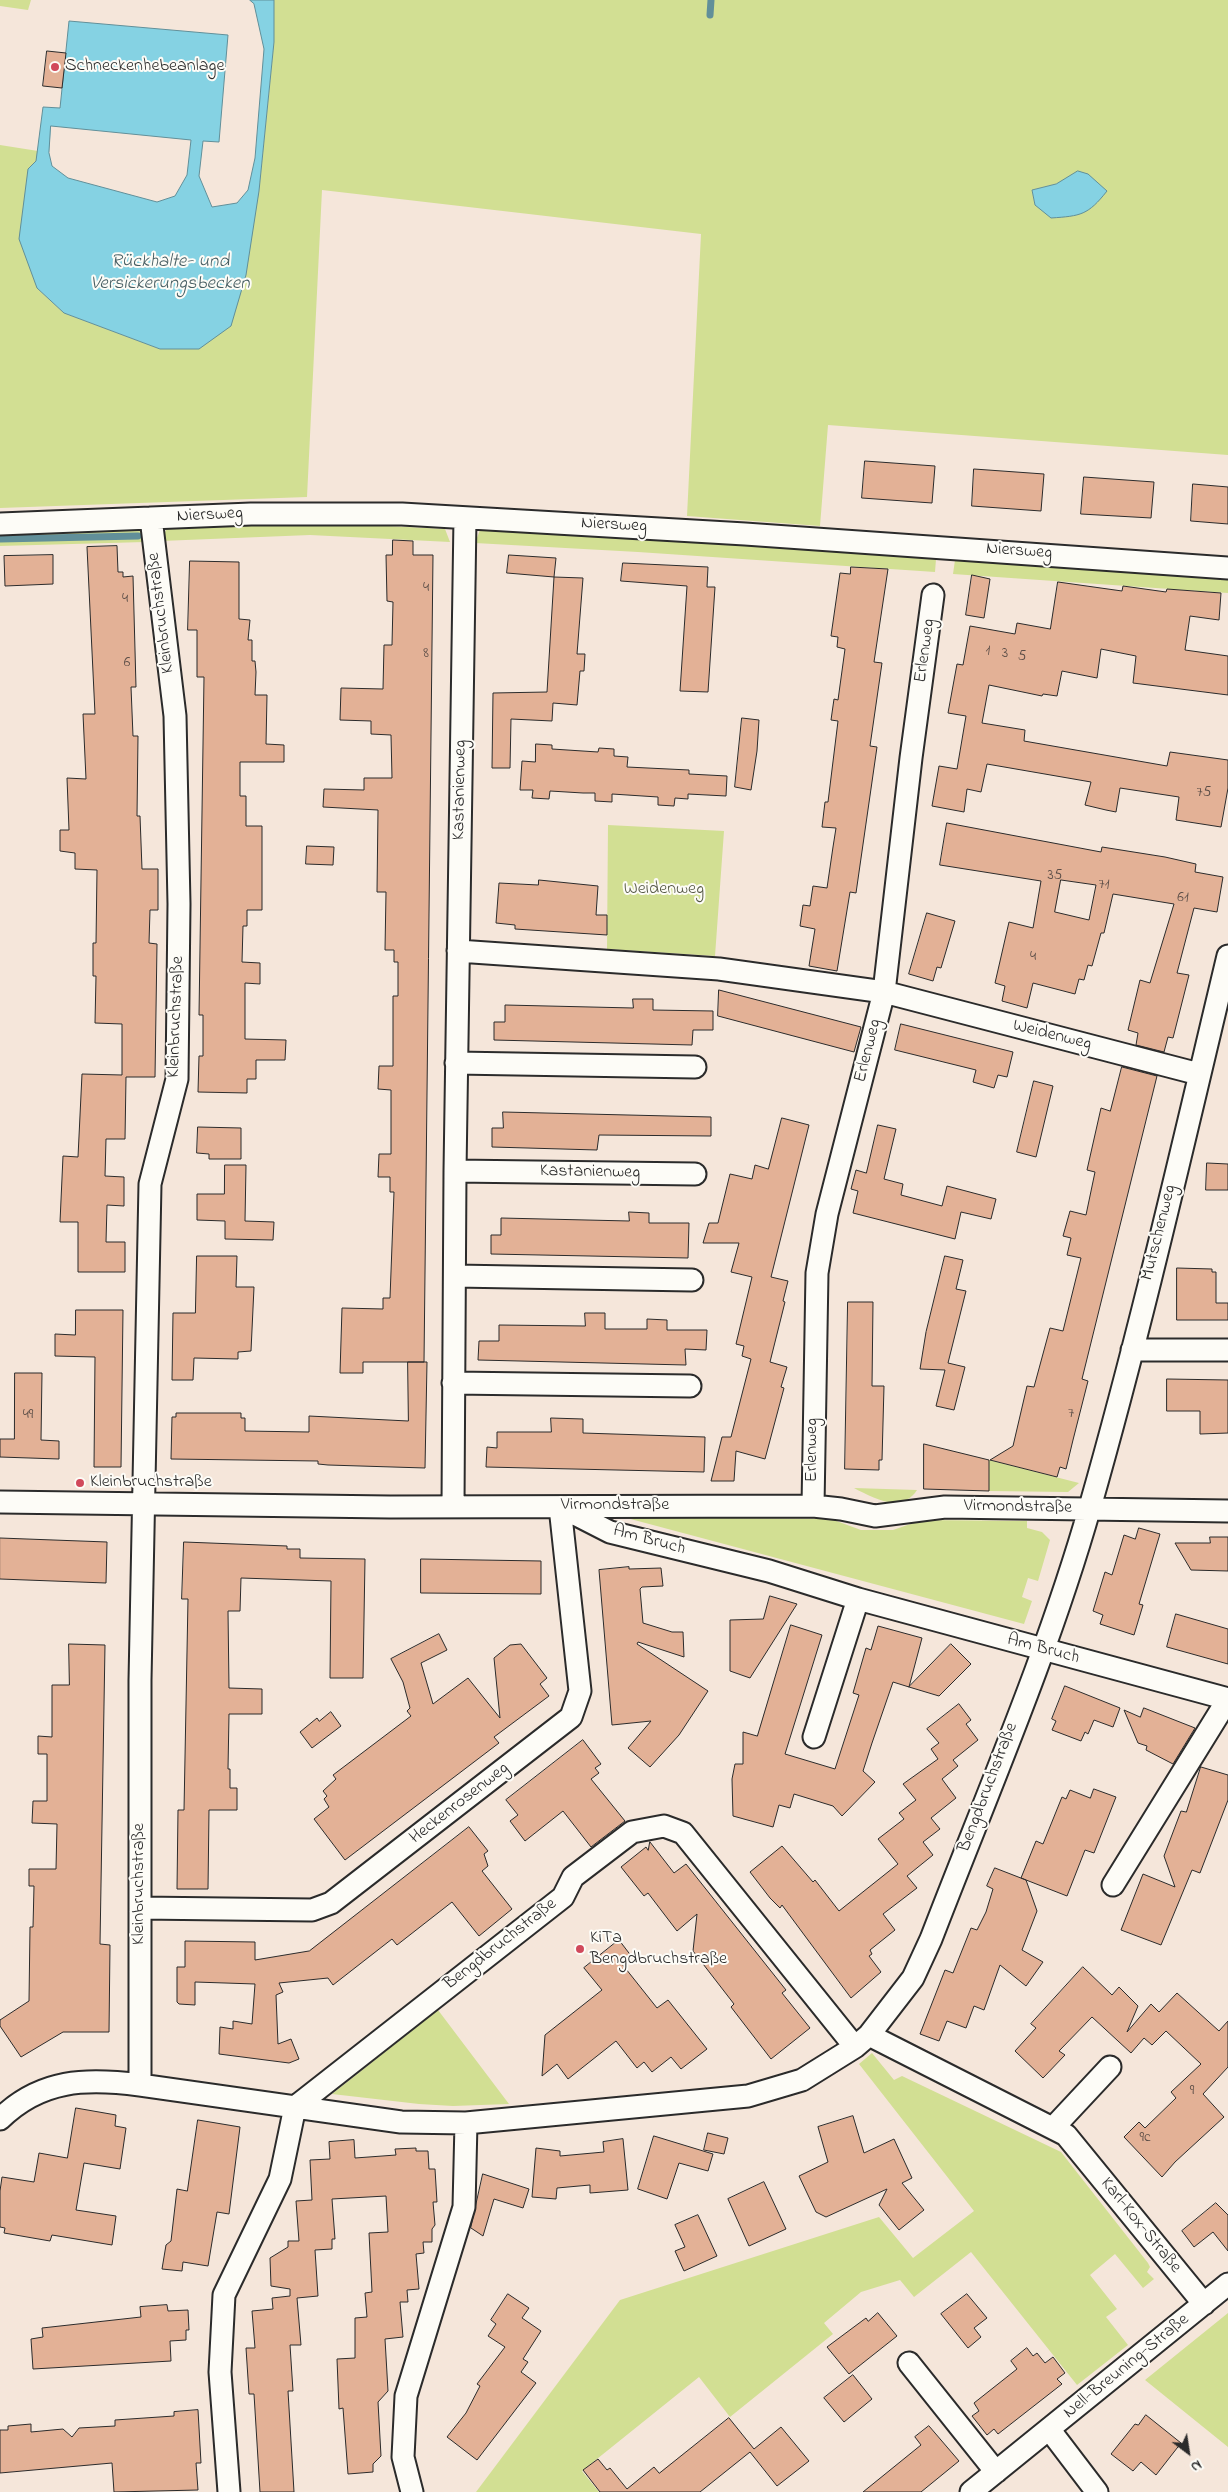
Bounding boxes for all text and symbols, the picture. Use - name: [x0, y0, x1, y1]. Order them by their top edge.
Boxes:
- place label: Schneckenhebeanlage: [65, 56, 225, 78]
- marker: Schneckenhebeanlage: [49, 61, 61, 73]
- water label: Rückhalte- und Versickerungsbecken: [90, 252, 250, 296]
- street label: Niersweg: [176, 503, 244, 529]
- street label: Niersweg: [580, 513, 648, 539]
- street label: Niersweg: [985, 539, 1053, 565]
- street label: Kleinbruchstraße: [144, 551, 180, 675]
- house number: 4: [423, 580, 429, 598]
- house number: 4: [122, 591, 128, 609]
- street label: Erlenweg: [911, 618, 941, 684]
- house number: 1: [986, 643, 990, 661]
- house number: 8: [423, 646, 429, 664]
- house number: 3: [1002, 646, 1008, 664]
- house number: 5: [1018, 649, 1026, 667]
- house number: 6: [124, 655, 130, 673]
- street label: Kastanienweg: [449, 740, 473, 840]
- house number: 75: [1197, 785, 1211, 803]
- house number: 35: [1048, 868, 1062, 886]
- house number: 71: [1099, 877, 1109, 895]
- park label: Weidenweg: [624, 879, 704, 901]
- house number: 61: [1177, 890, 1189, 908]
- house number: 4: [1030, 949, 1036, 967]
- street label: Kleinbruchstraße: [164, 956, 190, 1078]
- street label: Weidenweg: [1010, 1016, 1094, 1056]
- street label: Erlenweg: [851, 1017, 887, 1085]
- street label: Kastanienweg: [540, 1161, 640, 1185]
- street label: Mutschenweg: [1138, 1183, 1182, 1283]
- house number: 7: [1068, 1406, 1074, 1424]
- house number: 49: [23, 1407, 33, 1425]
- street label: Erlenweg: [802, 1418, 824, 1482]
- place label: Kleinbruchstraße: [90, 1472, 212, 1494]
- marker: Kleinbruchstraße: [74, 1477, 86, 1489]
- street label: Virmondstraße: [561, 1495, 669, 1517]
- street label: Virmondstraße: [964, 1496, 1072, 1520]
- street label: Am Bruch: [610, 1521, 688, 1561]
- street label: Am Bruch: [1004, 1630, 1082, 1670]
- street label: Bengdbruchstraße: [954, 1720, 1024, 1856]
- street label: Heckenrosenweg: [406, 1758, 514, 1850]
- street label: Kleinbruchstraße: [129, 1823, 151, 1945]
- street label: Bengdbruchstraße: [440, 1894, 562, 1996]
- place label: KiTa Bengdbruchstraße: [590, 1928, 727, 1970]
- marker: KiTa Bengdbruchstraße: [574, 1943, 586, 1955]
- house number: 9: [1190, 2083, 1194, 2101]
- house number: 9c: [1139, 2130, 1151, 2148]
- street label: Karl-Kox-Straße: [1095, 2174, 1185, 2278]
- street label: Nell-Breuning-Straße: [1060, 2310, 1194, 2424]
- north arrow: [1163, 2427, 1213, 2477]
- text: N: [1187, 2454, 1205, 2477]

